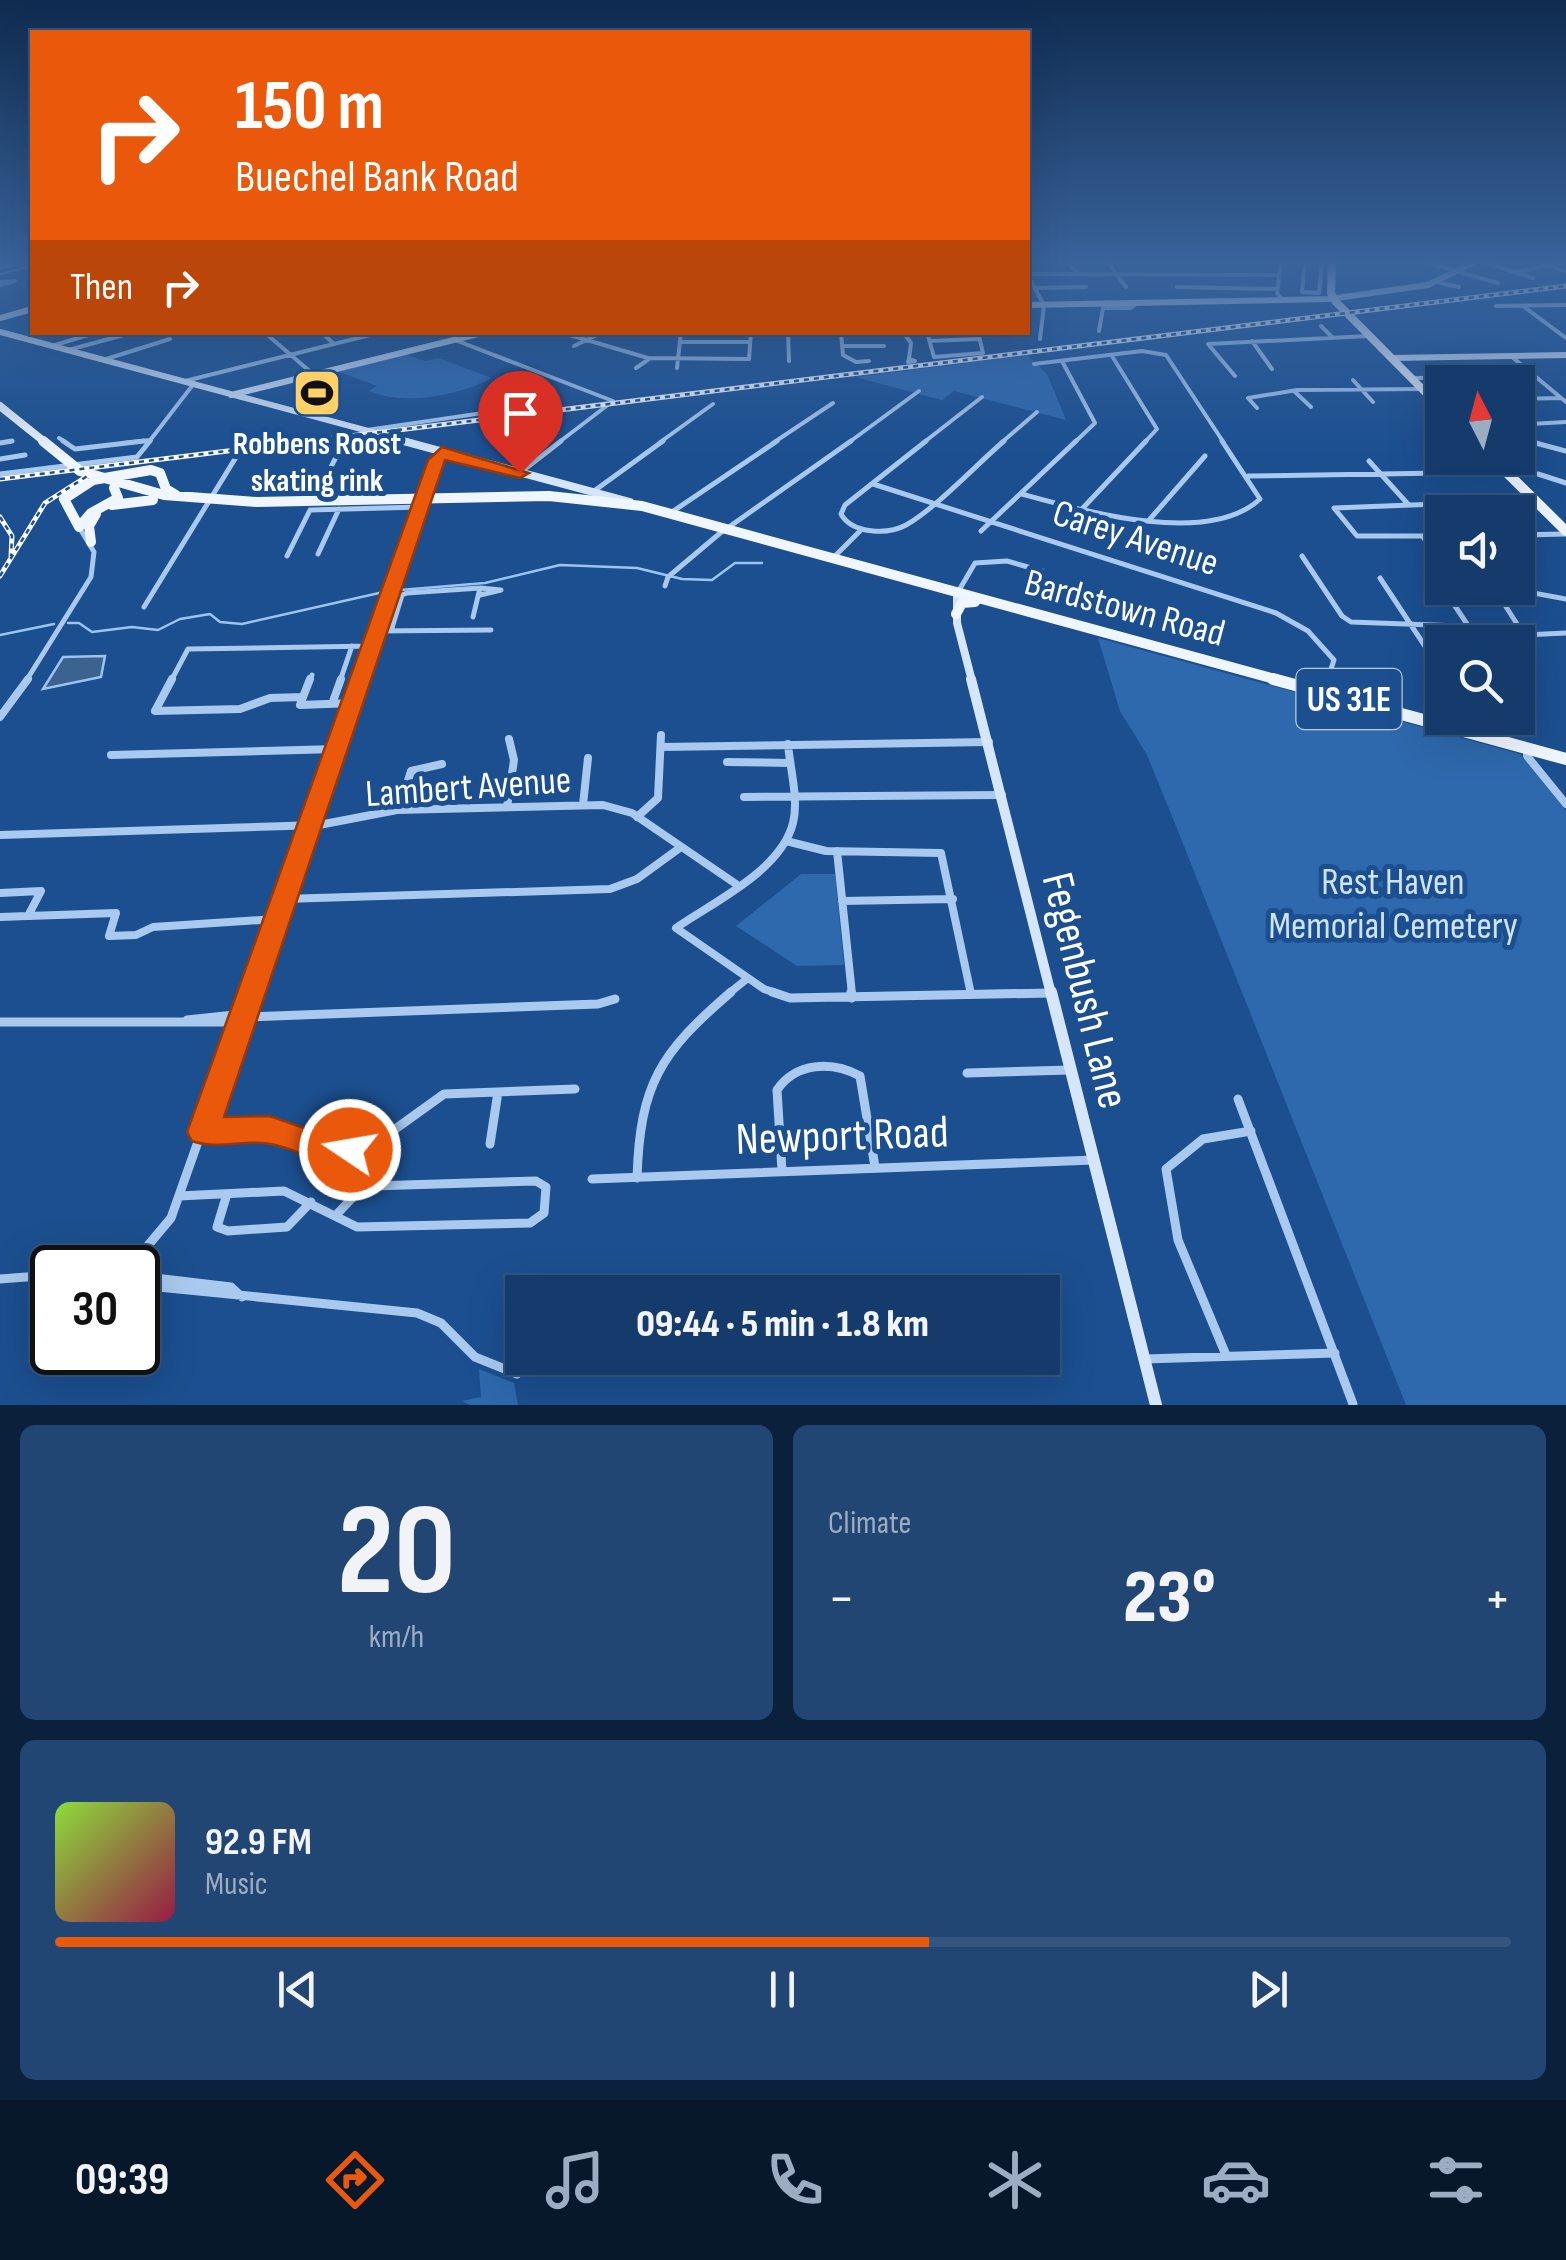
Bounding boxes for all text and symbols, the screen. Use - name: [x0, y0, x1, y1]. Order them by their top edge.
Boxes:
- text: 150 m: [235, 65, 384, 149]
- icon: right: [70, 70, 200, 200]
- text: Buechel Bank Road: [235, 150, 519, 205]
- icon: right: [153, 260, 208, 315]
- text: Then: [70, 265, 133, 310]
- north arrow: [1425, 365, 1535, 475]
- map controls: [1425, 365, 1535, 735]
- sports icon: Robbens Roost skating rink: [291, 367, 343, 419]
- pin: [478, 371, 563, 474]
- icon: arrive: [493, 386, 548, 441]
- place label: Robbens Roost skating rink: [233, 425, 401, 501]
- street label: Carey Avenue: [1047, 491, 1224, 586]
- button: sound: [1425, 495, 1535, 605]
- street label: Bardstown Road: [1020, 560, 1230, 657]
- button: search: [1425, 625, 1535, 735]
- road number: US 31E: [1296, 669, 1402, 729]
- street label: Lambert Avenue: [364, 758, 572, 817]
- park label: Rest Haven Memorial Cemetery: [1268, 860, 1518, 949]
- street label: Fegenbush Lane: [1029, 867, 1140, 1114]
- position arrow: [298, 1098, 402, 1202]
- street label: Newport Road: [735, 1105, 949, 1168]
- speed limit sign: 30: [30, 1245, 160, 1375]
- text: 09:44 · 5 min · 1.8 km: [636, 1302, 929, 1347]
- text: 20: [337, 1475, 456, 1631]
- text: Climate: [828, 1504, 911, 1543]
- text: 23°: [1123, 1553, 1216, 1644]
- text: −: [828, 1566, 855, 1633]
- text: +: [1484, 1566, 1511, 1633]
- text: km/h: [369, 1618, 424, 1657]
- text: 92.9 FM: [205, 1820, 312, 1865]
- text: Music: [205, 1865, 268, 1904]
- icon: previous: [270, 1962, 325, 2017]
- icon: pause: [755, 1962, 810, 2017]
- icon: next: [1241, 1962, 1296, 2017]
- icon: directions: [320, 2145, 390, 2215]
- icon: music: [540, 2145, 610, 2215]
- icon: phone: [760, 2145, 830, 2215]
- icon: climate: [980, 2145, 1050, 2215]
- icon: car: [1201, 2145, 1271, 2215]
- icon: filters: [1421, 2145, 1491, 2215]
- text: 09:39: [75, 2153, 169, 2208]

